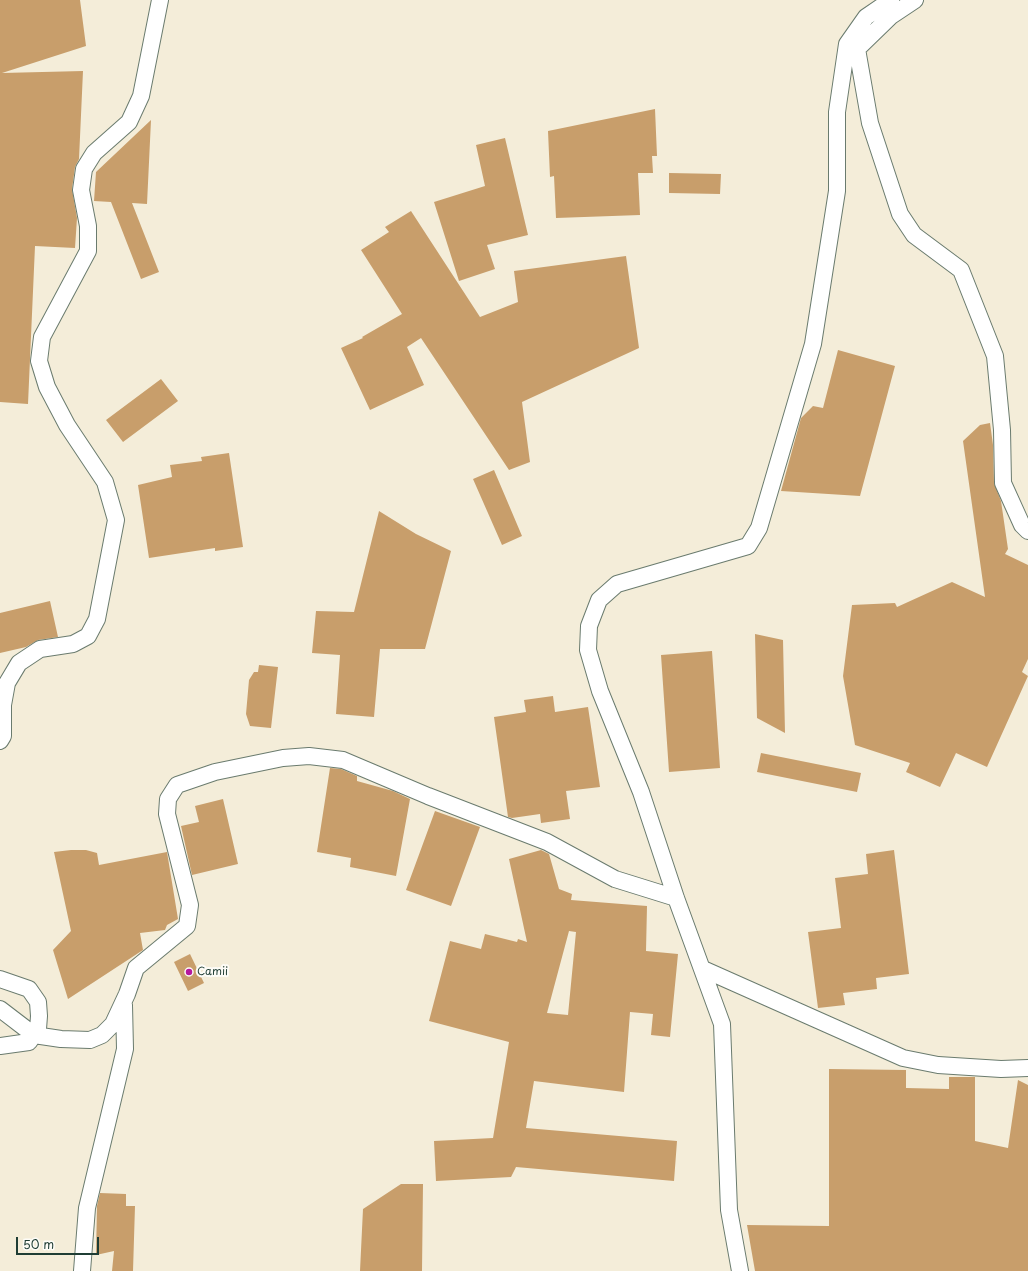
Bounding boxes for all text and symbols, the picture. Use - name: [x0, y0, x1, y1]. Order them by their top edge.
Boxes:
- place label: Camii: [197, 965, 228, 979]
- marker: Camii: [184, 967, 194, 977]
- scale bar: [18, 1229, 101, 1255]
- text: 50 m: [23, 1235, 54, 1253]

